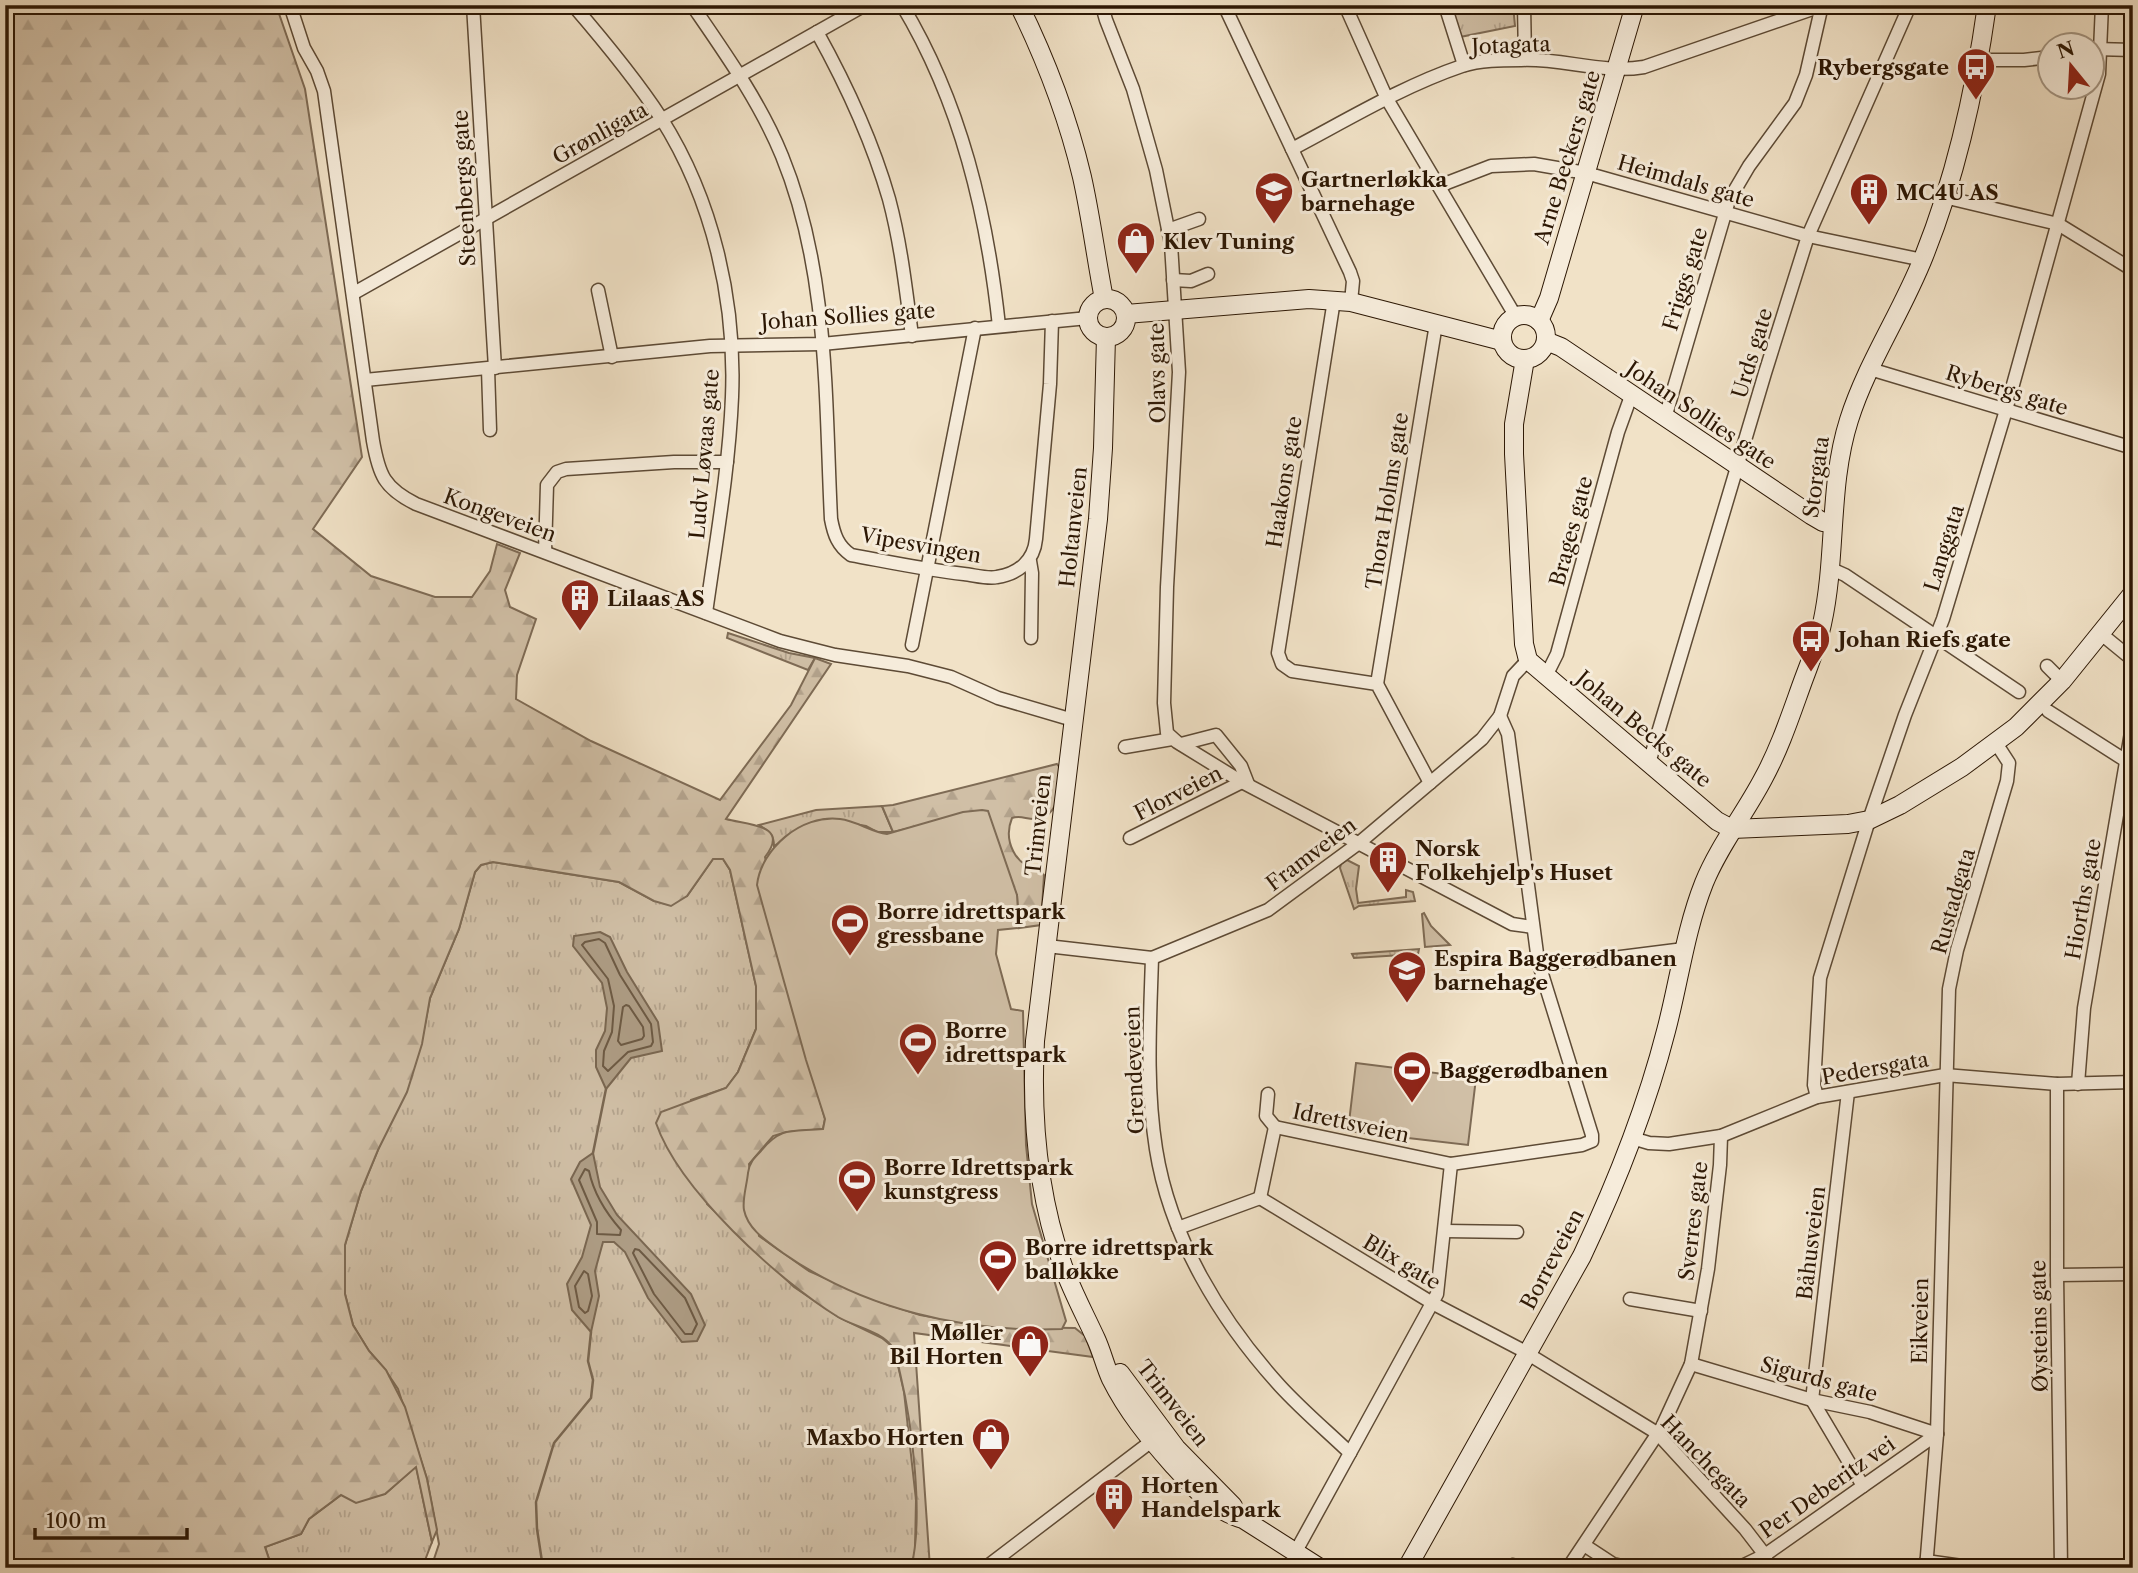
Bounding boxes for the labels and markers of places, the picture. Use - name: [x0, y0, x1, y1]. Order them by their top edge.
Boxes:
- bus stop icon: Rybergsgate: [1955, 46, 1997, 101]
- place label: Rybergsgate: [1817, 55, 1949, 80]
- place label: Gartnerløkka barnehage: [1300, 167, 1448, 216]
- school or university icon: Gartnerløkka barnehage: [1253, 170, 1295, 225]
- building icon: MC4U AS: [1848, 171, 1890, 226]
- place label: MC4U AS: [1896, 180, 1999, 205]
- shop icon: Klev Tuning: [1115, 220, 1157, 275]
- place label: Klev Tuning: [1163, 229, 1295, 254]
- building icon: Lilaas AS: [559, 577, 601, 632]
- place label: Lilaas AS: [607, 586, 705, 611]
- bus stop icon: Johan Riefs gate: [1790, 618, 1832, 673]
- place label: Johan Riefs gate: [1834, 627, 2011, 652]
- place label: Norsk Folkehjelp's Huset: [1415, 836, 1613, 885]
- building icon: Norsk Folkehjelp's Huset: [1367, 839, 1409, 894]
- place label: Borre idrettspark gressbane: [876, 899, 1066, 948]
- sports icon: Borre idrettspark gressbane: [829, 902, 871, 957]
- place label: Espira Baggerødbanen barnehage: [1433, 946, 1677, 995]
- school or university icon: Espira Baggerødbanen barnehage: [1386, 949, 1428, 1004]
- place label: Borre idrettspark: [945, 1018, 1067, 1067]
- sports icon: Borre idrettspark: [897, 1021, 939, 1076]
- sports icon: Baggerødbanen: [1391, 1049, 1433, 1104]
- place label: Baggerødbanen: [1439, 1058, 1609, 1083]
- place label: Borre Idrettspark kunstgress: [884, 1155, 1074, 1204]
- sports icon: Borre Idrettspark kunstgress: [836, 1158, 878, 1213]
- place label: Borre idrettspark balløkke: [1024, 1235, 1214, 1284]
- sports icon: Borre idrettspark balløkke: [977, 1238, 1019, 1293]
- place label: Møller Bil Horten: [890, 1320, 1004, 1369]
- shop icon: Møller Bil Horten: [1009, 1323, 1051, 1378]
- shop icon: Maxbo Horten: [970, 1416, 1012, 1471]
- place label: Maxbo Horten: [806, 1425, 965, 1450]
- place label: Horten Handelspark: [1141, 1473, 1282, 1522]
- building icon: Horten Handelspark: [1093, 1476, 1135, 1531]

